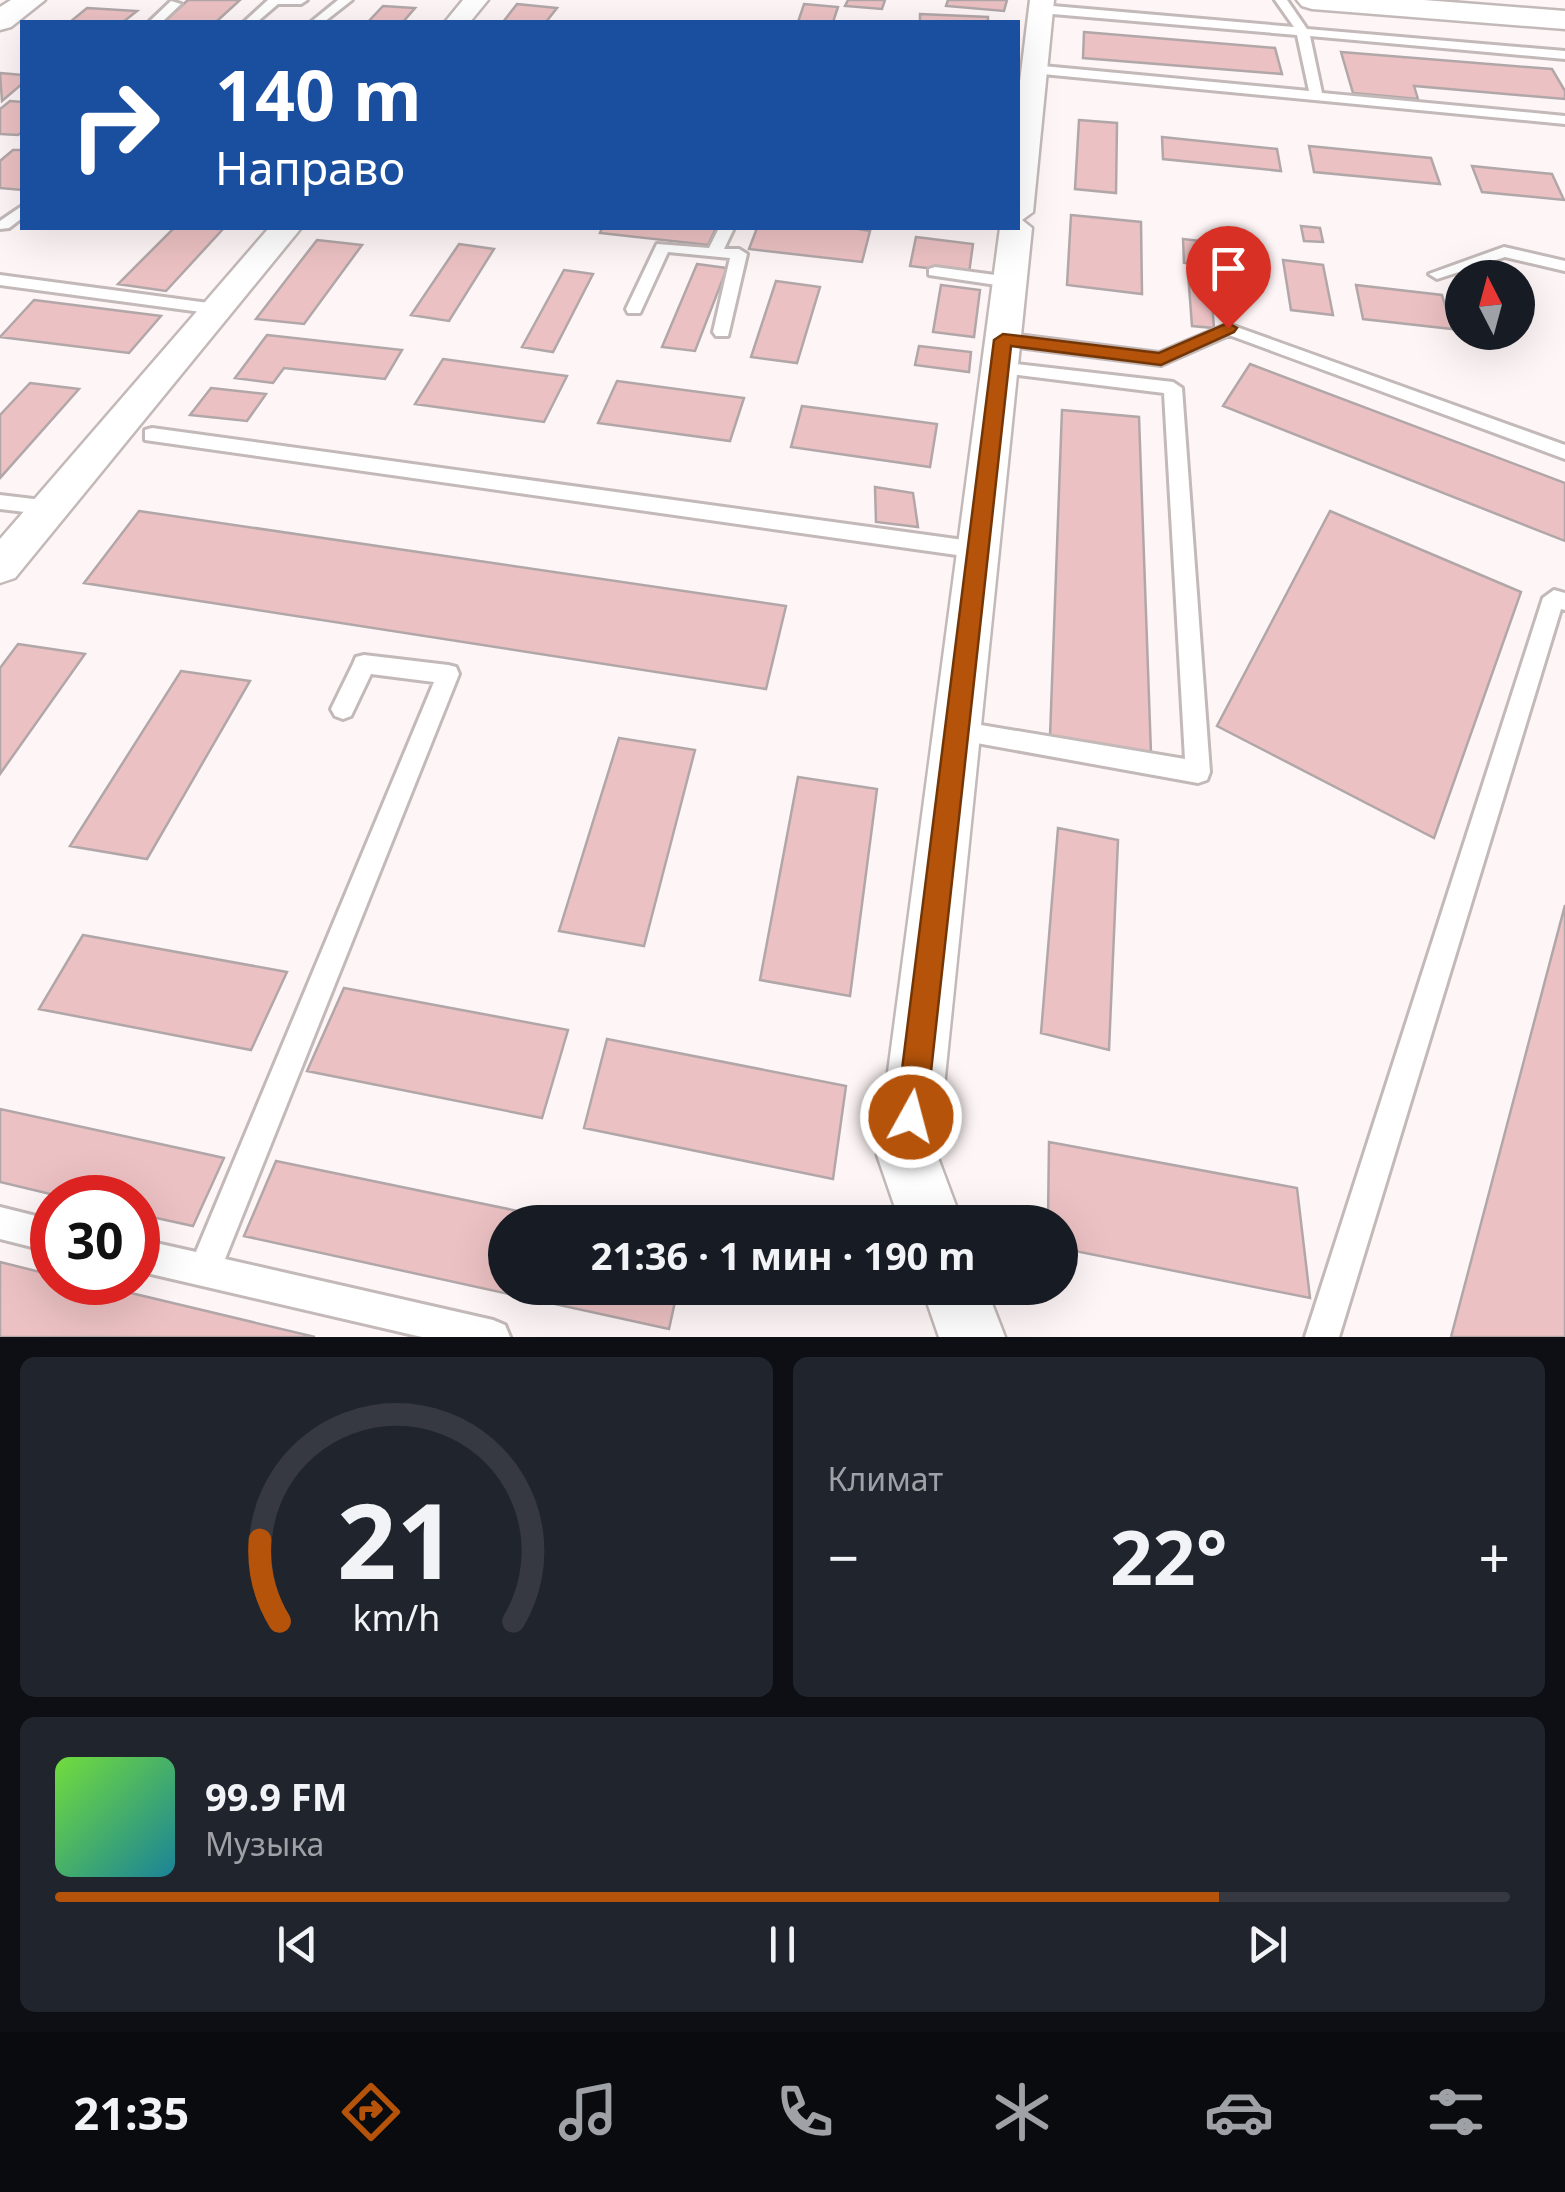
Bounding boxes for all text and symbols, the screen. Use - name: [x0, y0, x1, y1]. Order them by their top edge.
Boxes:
- text: 140 m: [215, 46, 422, 142]
- icon: right: [50, 60, 180, 190]
- text: Направо: [215, 137, 405, 198]
- pin: [1186, 226, 1271, 329]
- icon: arrive: [1201, 241, 1256, 296]
- north arrow: [1445, 260, 1535, 350]
- map controls: [1445, 260, 1535, 350]
- position arrow: [859, 1065, 963, 1169]
- speed limit sign: 30: [30, 1175, 160, 1305]
- text: 21:36 · 1 мин · 190 m: [591, 1229, 975, 1281]
- text: Климат: [828, 1457, 943, 1500]
- text: 21: [337, 1468, 456, 1609]
- text: 22°: [1110, 1505, 1228, 1607]
- text: −: [828, 1519, 859, 1594]
- text: +: [1479, 1519, 1510, 1594]
- text: km/h: [352, 1593, 440, 1641]
- text: 99.9 FM: [205, 1770, 347, 1822]
- text: Музыка: [205, 1822, 324, 1865]
- icon: previous: [270, 1917, 325, 1972]
- icon: pause: [755, 1917, 810, 1972]
- icon: next: [1240, 1917, 1295, 1972]
- icon: directions: [336, 2077, 406, 2147]
- icon: music: [553, 2077, 623, 2147]
- icon: phone: [770, 2077, 840, 2147]
- icon: climate: [987, 2077, 1057, 2147]
- icon: car: [1204, 2077, 1274, 2147]
- icon: filters: [1421, 2077, 1491, 2147]
- text: 21:35: [74, 2082, 189, 2143]

